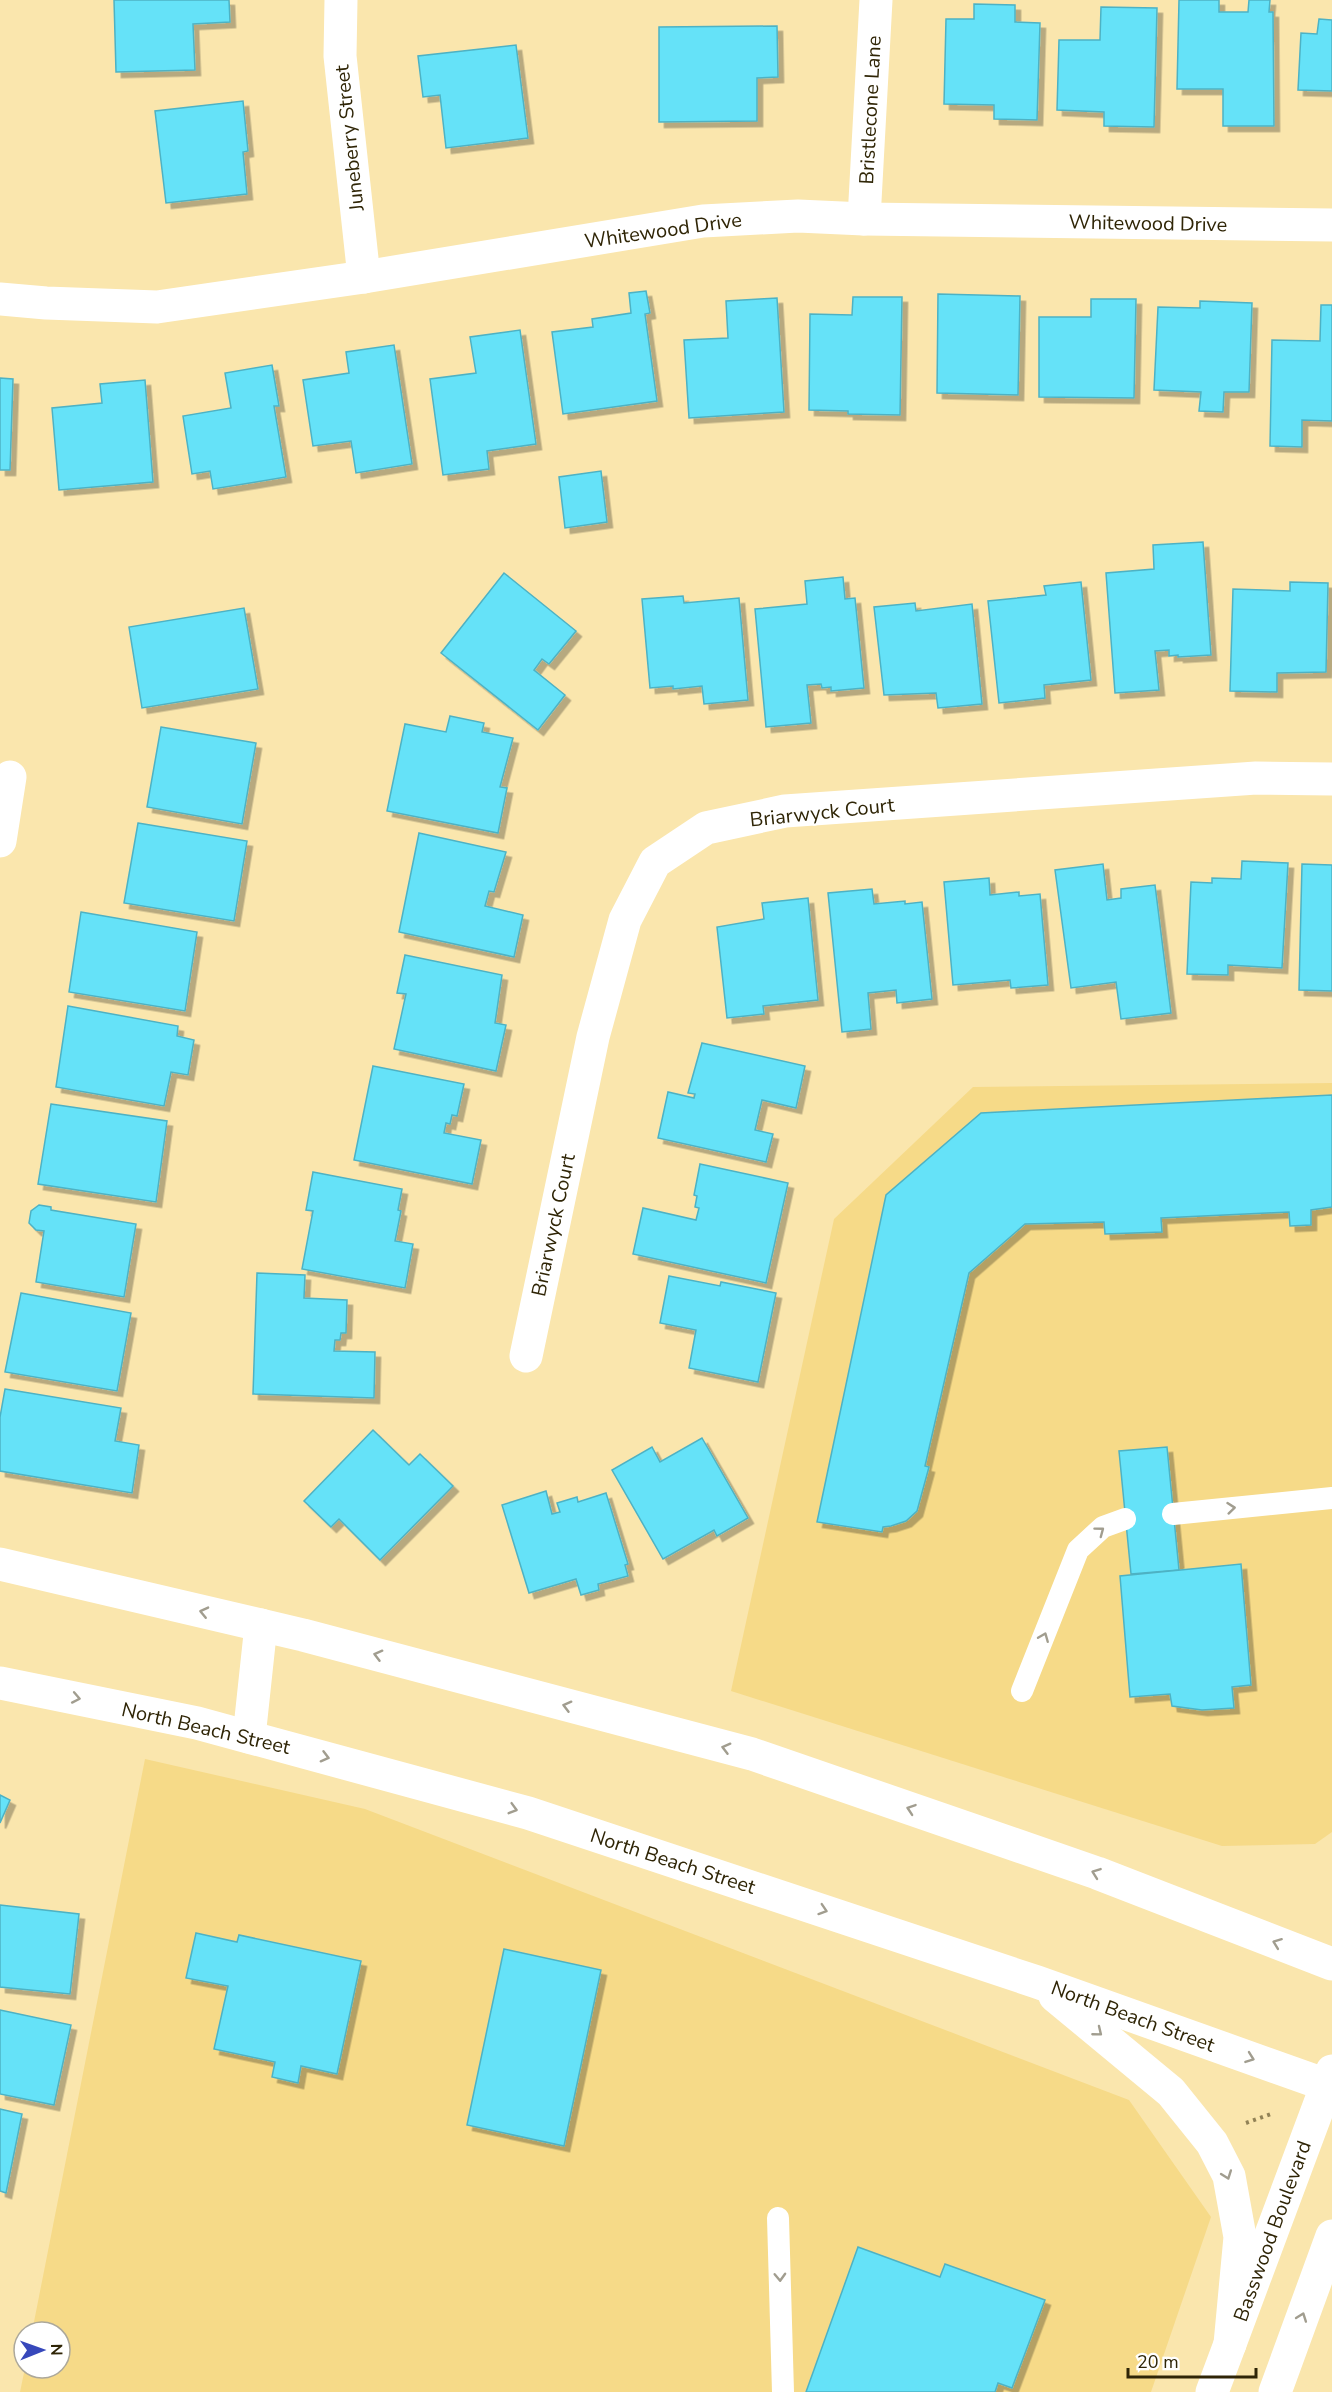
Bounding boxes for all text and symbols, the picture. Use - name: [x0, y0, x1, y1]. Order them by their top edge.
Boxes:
- street label: Bristlecone Lane: [853, 35, 888, 185]
- street label: Juneberry Street: [328, 62, 371, 213]
- street label: Whitewood Drive: [583, 206, 743, 255]
- street label: Whitewood Drive: [1068, 209, 1228, 238]
- street label: Briarwyck Court: [748, 791, 897, 834]
- street label: Briarwyck Court: [525, 1150, 582, 1299]
- one-way arrow: [1227, 1502, 1236, 1515]
- one-way arrow: [1093, 1528, 1104, 1539]
- one-way arrow: [200, 1606, 210, 1619]
- one-way arrow: [1036, 1632, 1049, 1642]
- one-way arrow: [374, 1650, 384, 1663]
- one-way arrow: [71, 1691, 81, 1704]
- street label: North Beach Street: [119, 1696, 294, 1761]
- one-way arrow: [562, 1700, 572, 1713]
- one-way arrow: [721, 1742, 731, 1755]
- one-way arrow: [320, 1750, 330, 1762]
- one-way arrow: [507, 1802, 518, 1814]
- one-way arrow: [906, 1804, 917, 1817]
- street label: North Beach Street: [587, 1822, 760, 1901]
- one-way arrow: [1091, 1867, 1101, 1880]
- one-way arrow: [817, 1903, 828, 1916]
- one-way arrow: [1273, 1938, 1284, 1950]
- street label: North Beach Street: [1047, 1974, 1219, 2059]
- one-way arrow: [1092, 2025, 1103, 2036]
- one-way arrow: [1244, 2051, 1255, 2064]
- street label: Basswood Boulevard: [1227, 2137, 1318, 2325]
- one-way arrow: [1219, 2169, 1232, 2180]
- one-way arrow: [774, 2272, 787, 2281]
- one-way arrow: [1295, 2312, 1308, 2323]
- north arrow: [12, 2320, 72, 2380]
- scale bar: [1128, 2341, 1256, 2379]
- text: N: [45, 2344, 67, 2356]
- text: 20 m: [1137, 2350, 1179, 2374]

